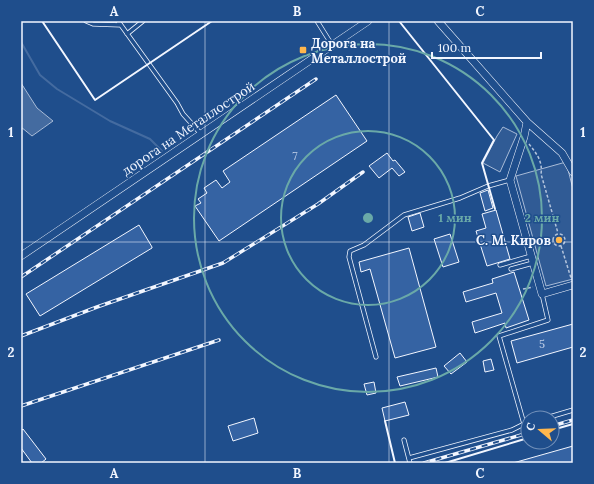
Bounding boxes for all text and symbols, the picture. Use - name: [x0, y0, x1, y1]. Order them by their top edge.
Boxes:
- text: A: [110, 3, 119, 20]
- text: B: [293, 3, 302, 20]
- text: C: [476, 3, 485, 20]
- scale bar: [432, 34, 541, 60]
- place label: Дорога на Металлострой: [311, 35, 407, 67]
- text: 100 m: [438, 40, 471, 55]
- marker: Дорога на Металлострой: [298, 45, 308, 55]
- street label: дорога на Металлострой: [119, 78, 258, 179]
- text: 1: [8, 124, 14, 141]
- text: 1: [580, 124, 586, 141]
- house number: 7: [292, 149, 298, 163]
- text: 1 мин: [438, 210, 472, 225]
- text: 2 мин: [524, 210, 560, 225]
- centre of rings: [361, 211, 375, 225]
- place label: С. М. Киров: [476, 232, 551, 249]
- marker: С. М. Киров: [554, 235, 564, 245]
- house number: 5: [539, 337, 545, 351]
- text: 2: [8, 344, 15, 361]
- text: 2: [580, 344, 587, 361]
- north arrow: [520, 410, 560, 450]
- text: С: [523, 420, 539, 433]
- text: A: [110, 465, 119, 482]
- text: B: [293, 465, 302, 482]
- text: C: [476, 465, 485, 482]

